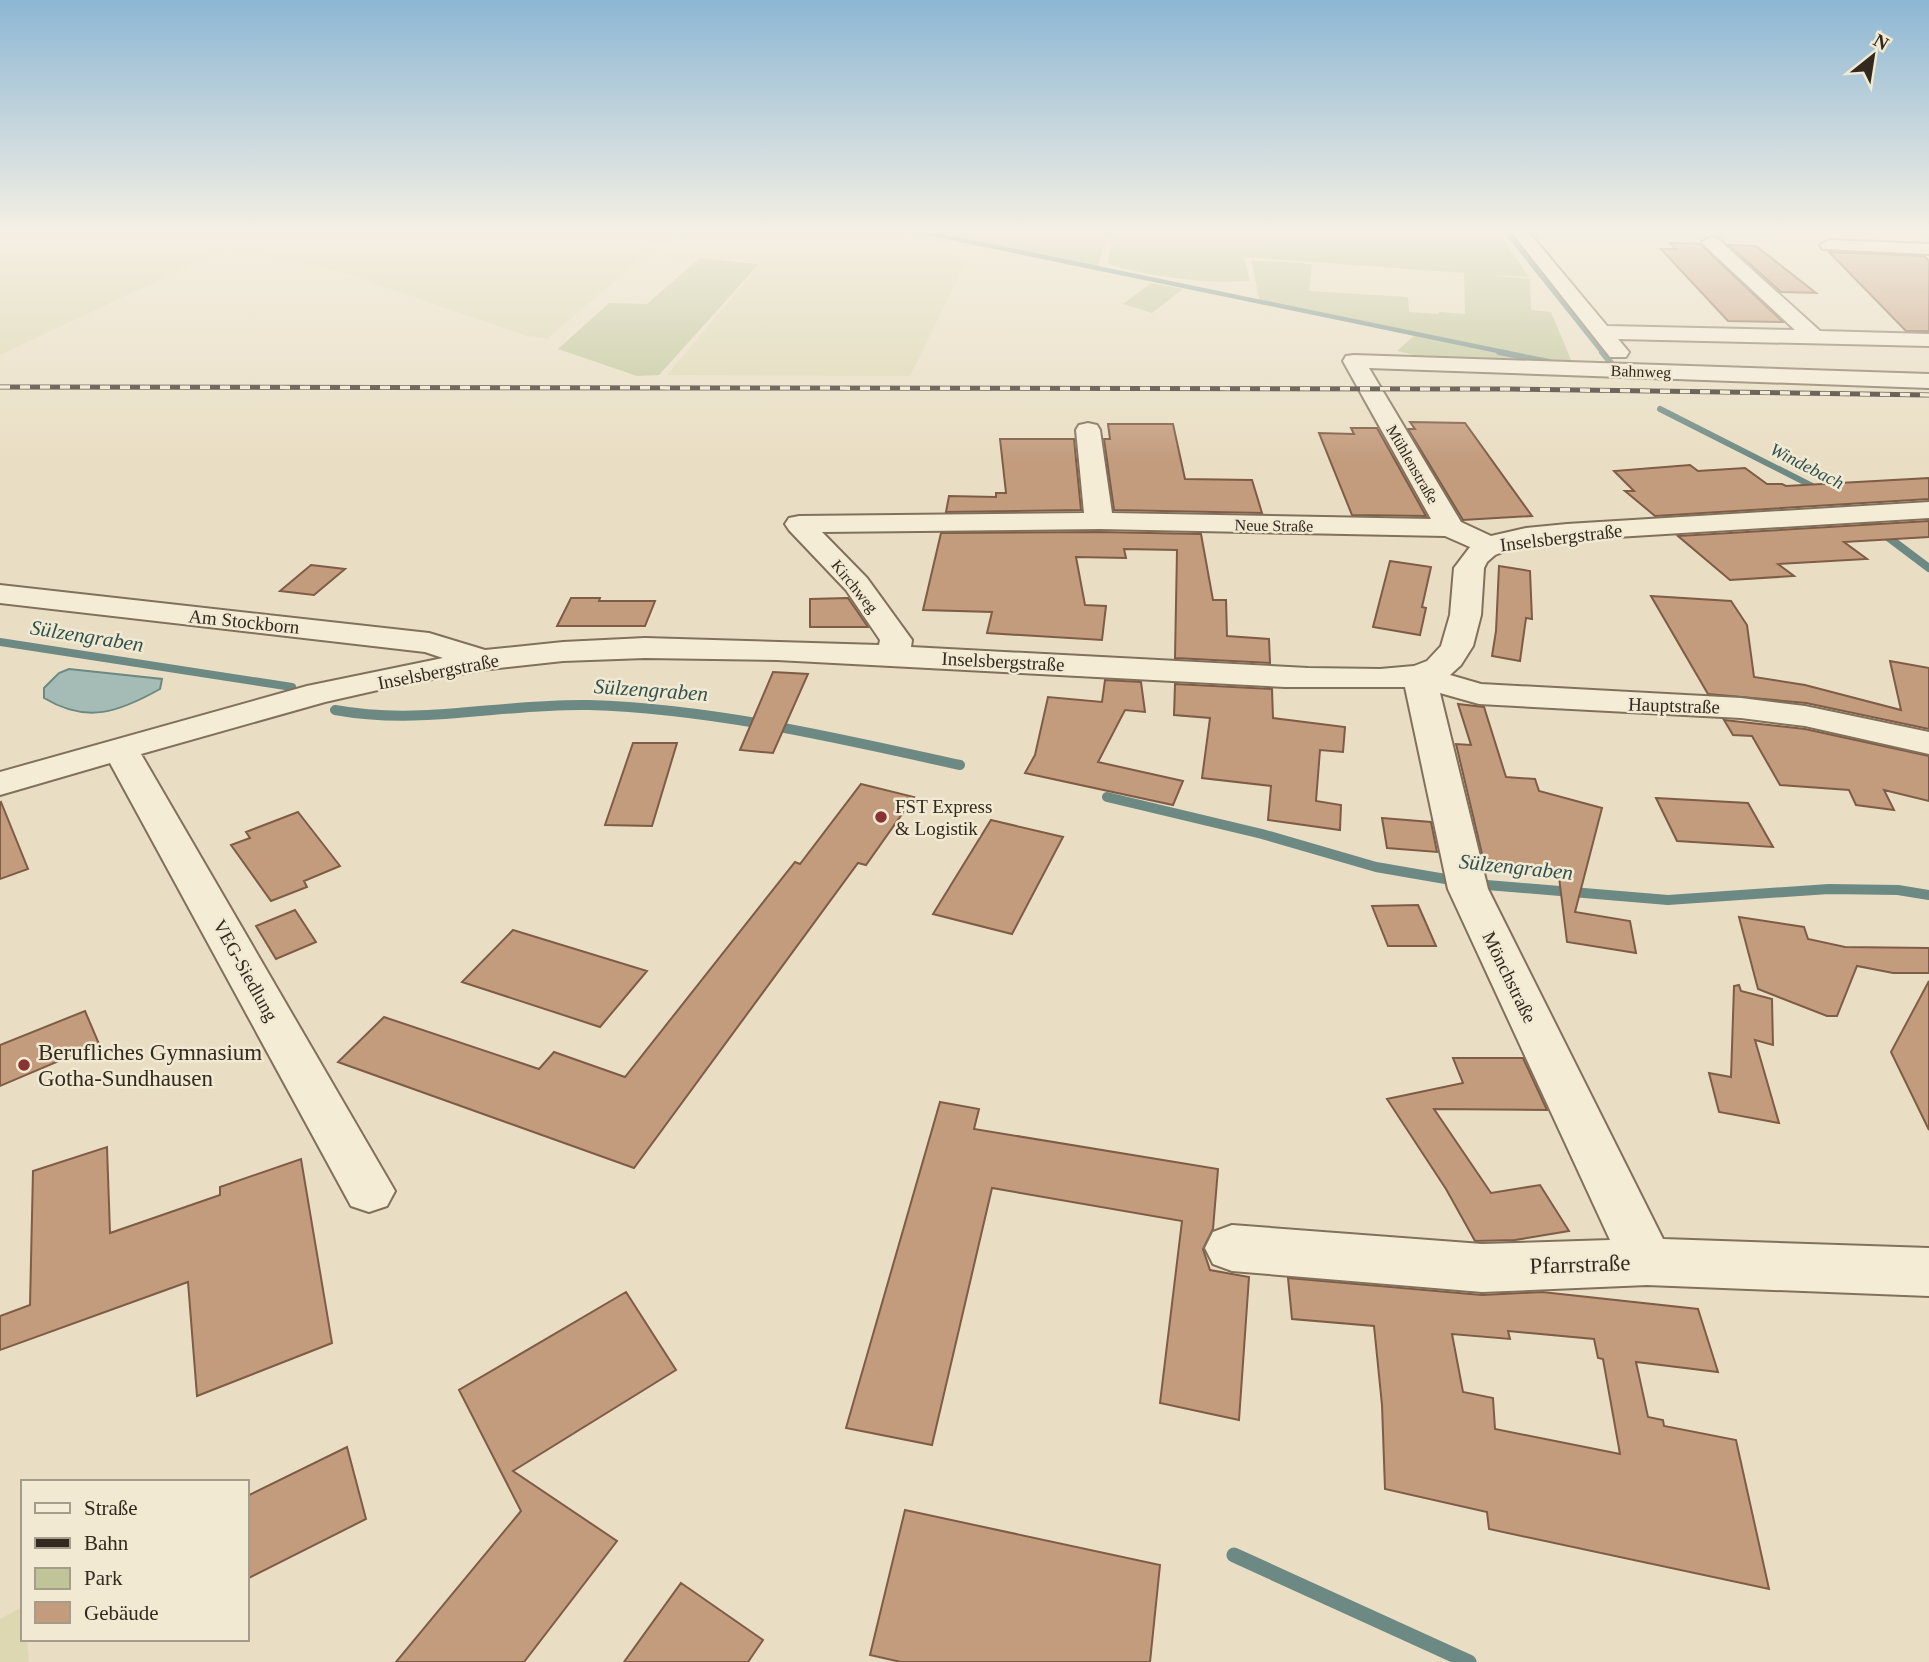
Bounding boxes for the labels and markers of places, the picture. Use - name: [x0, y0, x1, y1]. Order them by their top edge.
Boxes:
- place label: FST Express & Logistik: [895, 796, 992, 839]
- marker: FST Express & Logistik: [873, 809, 889, 825]
- place label: Berufliches Gymnasium Gotha-Sundhausen: [38, 1040, 262, 1091]
- marker: Berufliches Gymnasium Gotha-Sundhausen: [16, 1057, 32, 1073]

